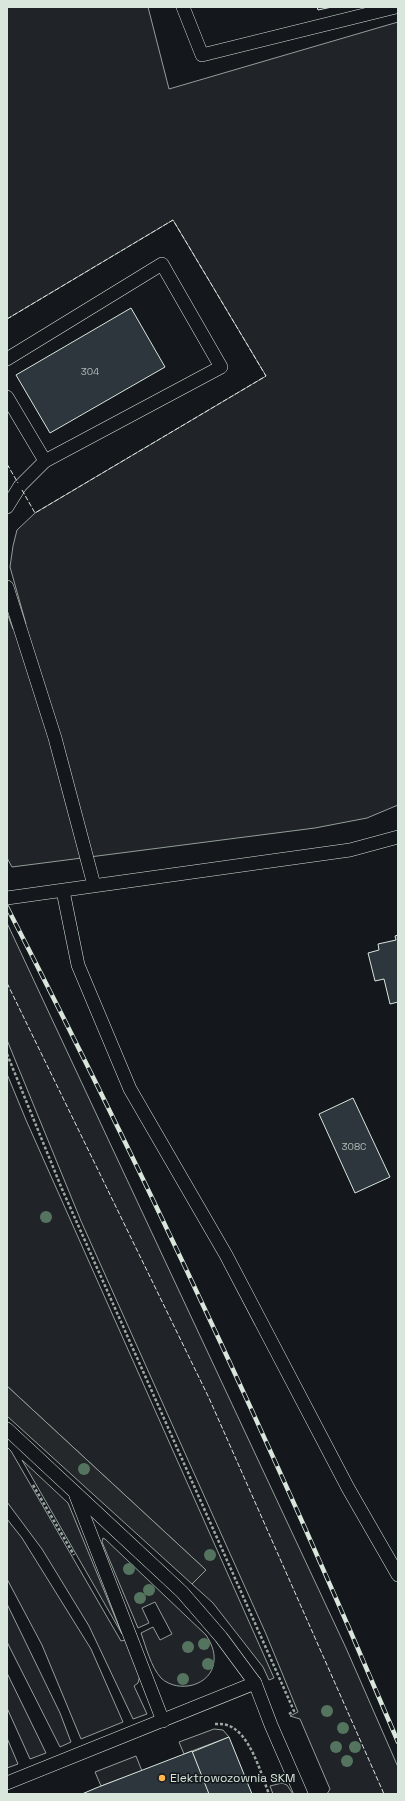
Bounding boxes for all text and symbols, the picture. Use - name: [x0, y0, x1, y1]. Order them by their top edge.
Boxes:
- house number: 304: [81, 365, 99, 378]
- house number: 308C: [341, 1140, 367, 1153]
- place label: Elektrowozownia SKM: [170, 1770, 295, 1786]
- marker: Elektrowozownia SKM: [157, 1773, 167, 1783]

